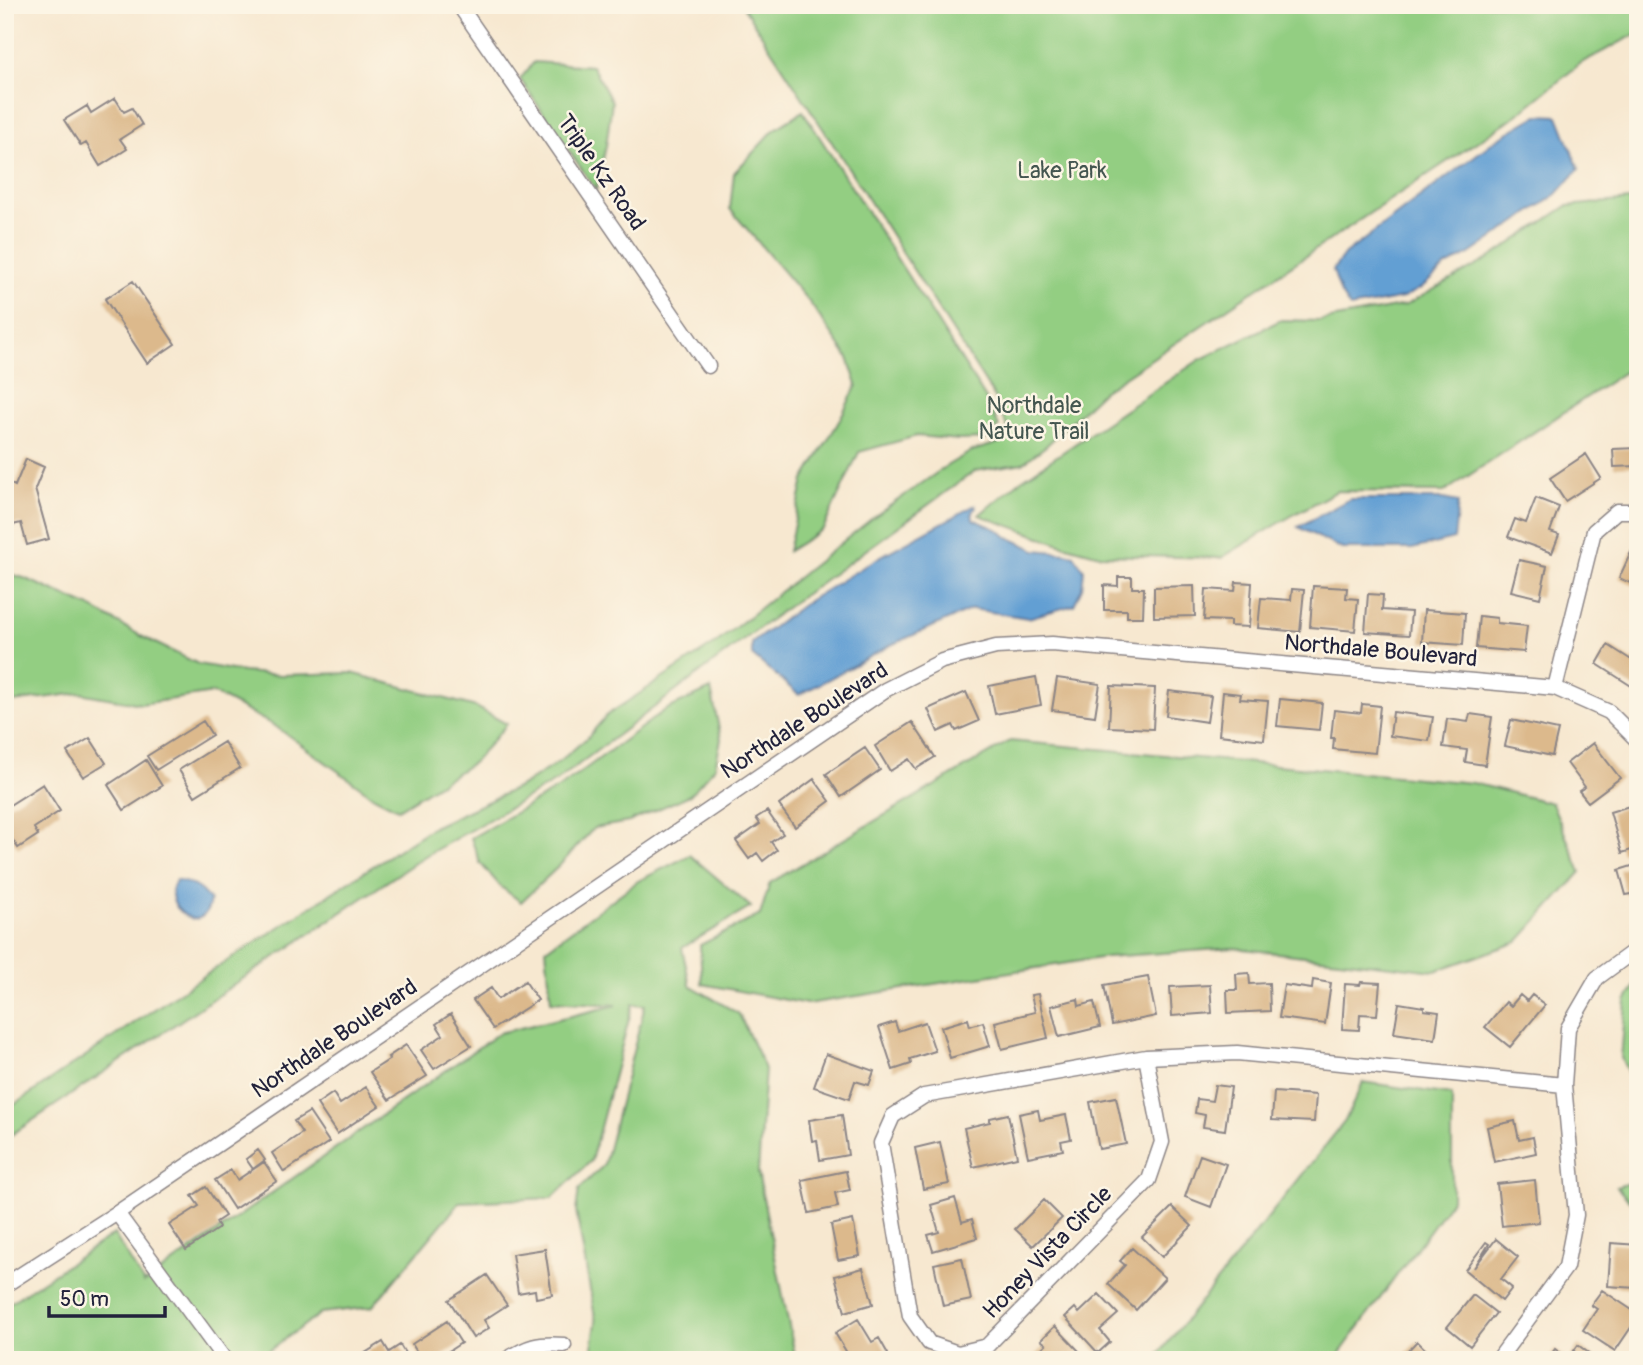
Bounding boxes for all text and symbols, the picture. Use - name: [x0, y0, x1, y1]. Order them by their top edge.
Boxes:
- street label: Triple Kz Road: [551, 108, 652, 236]
- park label: Lake Park: [1017, 156, 1107, 185]
- park label: Northdale Nature Trail: [978, 391, 1090, 446]
- street label: Northdale Boulevard: [1283, 628, 1479, 673]
- street label: Northdale Boulevard: [715, 655, 893, 785]
- street label: Northdale Boulevard: [246, 972, 423, 1105]
- street label: Honey Vista Circle: [977, 1179, 1119, 1325]
- scale bar: [49, 1274, 164, 1318]
- text: 50 m: [60, 1286, 109, 1313]

